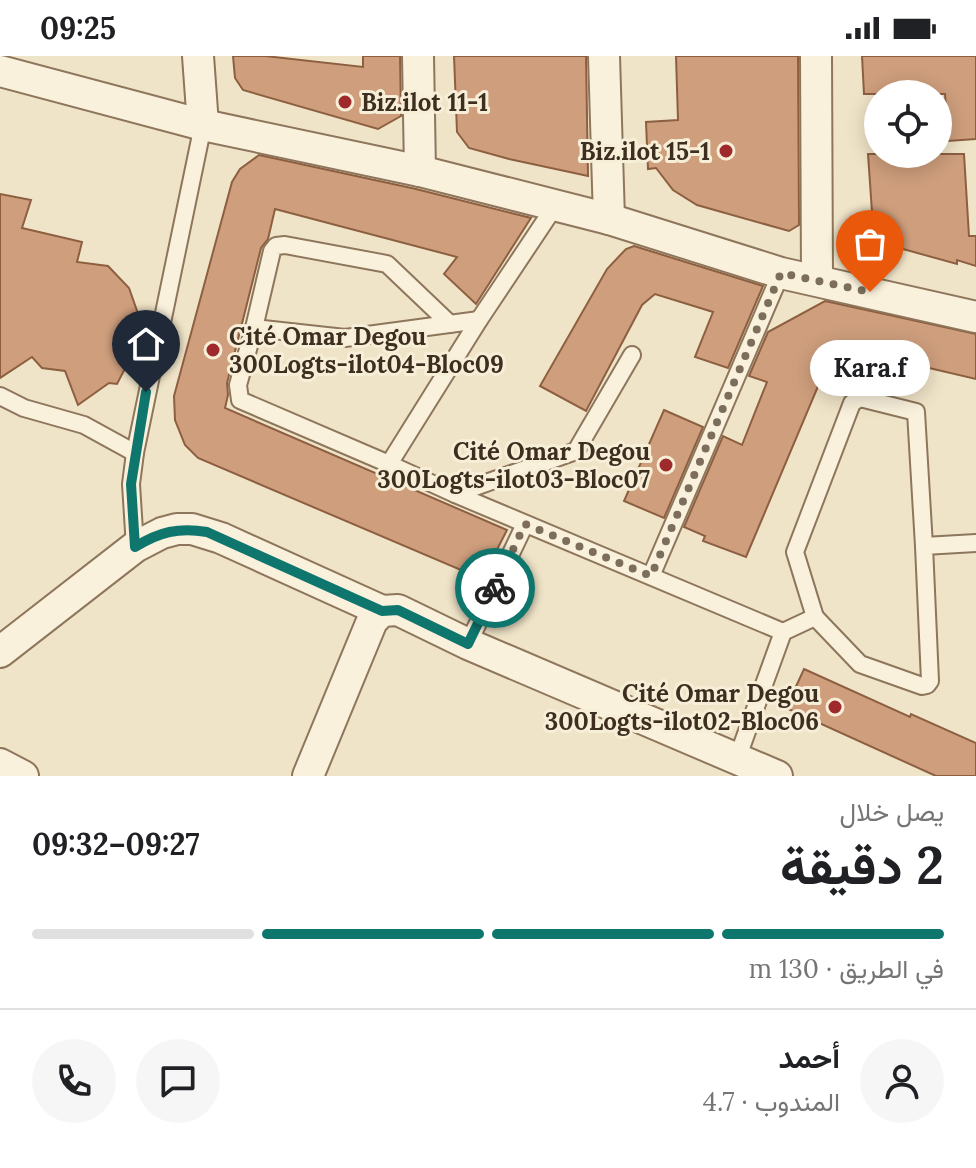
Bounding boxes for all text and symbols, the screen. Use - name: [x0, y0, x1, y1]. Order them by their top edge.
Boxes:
- text: 09:25: [40, 9, 116, 47]
- map controls: [864, 80, 952, 168]
- button: locate: [864, 80, 952, 168]
- place label: Biz.ilot 11-1: [361, 87, 488, 118]
- marker: Biz.ilot 11-1: [336, 93, 354, 111]
- place label: Biz.ilot 15-1: [580, 136, 710, 167]
- marker: Biz.ilot 15-1: [717, 142, 735, 160]
- pin: [836, 210, 904, 292]
- icon: bag: [848, 222, 892, 266]
- pin: [112, 310, 180, 392]
- place label: Cité Omar Degou 300Logts-ilot04-Bloc09: [229, 321, 504, 380]
- icon: home: [124, 322, 168, 366]
- callout: Kara.f: [810, 340, 930, 396]
- marker: Cité Omar Degou 300Logts-ilot04-Bloc09: [204, 341, 222, 359]
- text: Kara.f: [833, 351, 907, 384]
- place label: Cité Omar Degou 300Logts-ilot03-Bloc07: [377, 436, 650, 495]
- marker: Cité Omar Degou 300Logts-ilot03-Bloc07: [657, 456, 675, 474]
- courier: [455, 548, 535, 628]
- icon: bike: [473, 566, 517, 610]
- place label: Cité Omar Degou 300Logts-ilot02-Bloc06: [545, 678, 819, 737]
- marker: Cité Omar Degou 300Logts-ilot02-Bloc06: [826, 698, 844, 716]
- text: يصل خلال: [840, 795, 944, 828]
- text: 09:27–09:32: [32, 825, 199, 863]
- text: 2 دقيقة: [780, 832, 944, 898]
- text: في الطريق · 130 m: [749, 952, 944, 985]
- text: أحمد: [778, 1038, 840, 1076]
- button: phone: [32, 1039, 116, 1123]
- button: chat: [136, 1039, 220, 1123]
- button: person: [860, 1039, 944, 1123]
- text: المندوب · 4.7: [703, 1085, 840, 1118]

